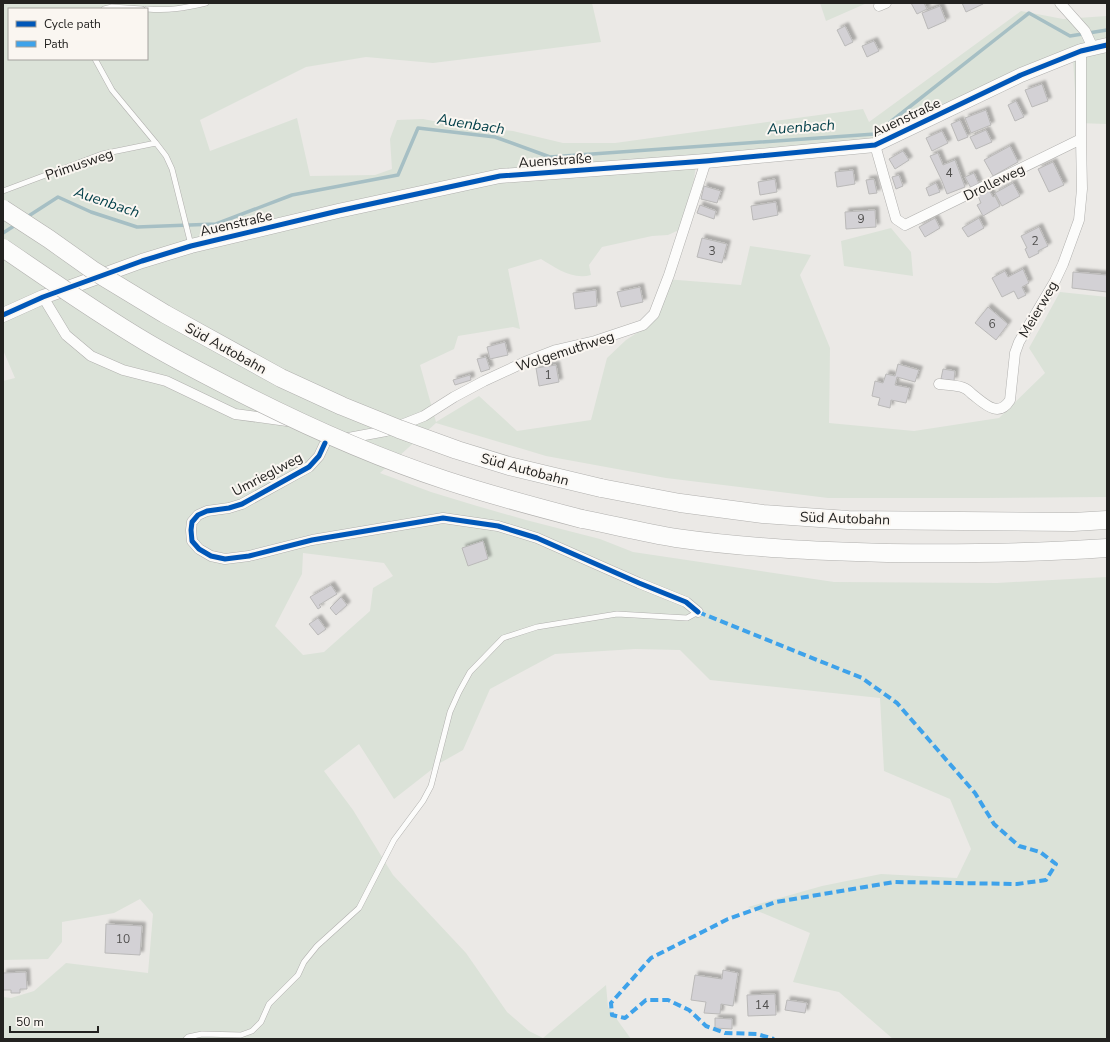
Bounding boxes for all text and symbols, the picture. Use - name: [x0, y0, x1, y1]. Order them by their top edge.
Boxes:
- legend: [8, 8, 148, 60]
- text: Cycle path: [44, 16, 101, 32]
- text: Path: [44, 36, 69, 52]
- street label: Auenstraße: [869, 93, 944, 142]
- water label: Auenbach: [435, 109, 506, 139]
- water label: Auenbach: [765, 115, 836, 139]
- street label: Primusweg: [43, 144, 116, 185]
- street label: Auenstraße: [518, 148, 592, 173]
- street label: Drolleweg: [960, 159, 1028, 205]
- house number: 4: [945, 165, 953, 181]
- water label: Auenbach: [71, 181, 142, 223]
- street label: Auenstraße: [198, 206, 274, 241]
- house number: 9: [857, 211, 865, 227]
- house number: 2: [1031, 233, 1039, 249]
- house number: 3: [708, 243, 716, 259]
- street label: Meierweg: [1014, 277, 1062, 341]
- house number: 6: [988, 316, 996, 332]
- street label: Süd Autobahn: [182, 318, 270, 379]
- street label: Wolgemuthweg: [514, 327, 617, 376]
- house number: 1: [544, 367, 552, 383]
- street label: Umrieglweg: [229, 448, 306, 501]
- street label: Süd Autobahn: [479, 449, 571, 490]
- street label: Süd Autobahn: [799, 507, 890, 530]
- house number: 10: [116, 931, 130, 947]
- house number: 14: [755, 997, 769, 1013]
- scale bar: [10, 1008, 98, 1034]
- text: 50 m: [16, 1014, 44, 1030]

